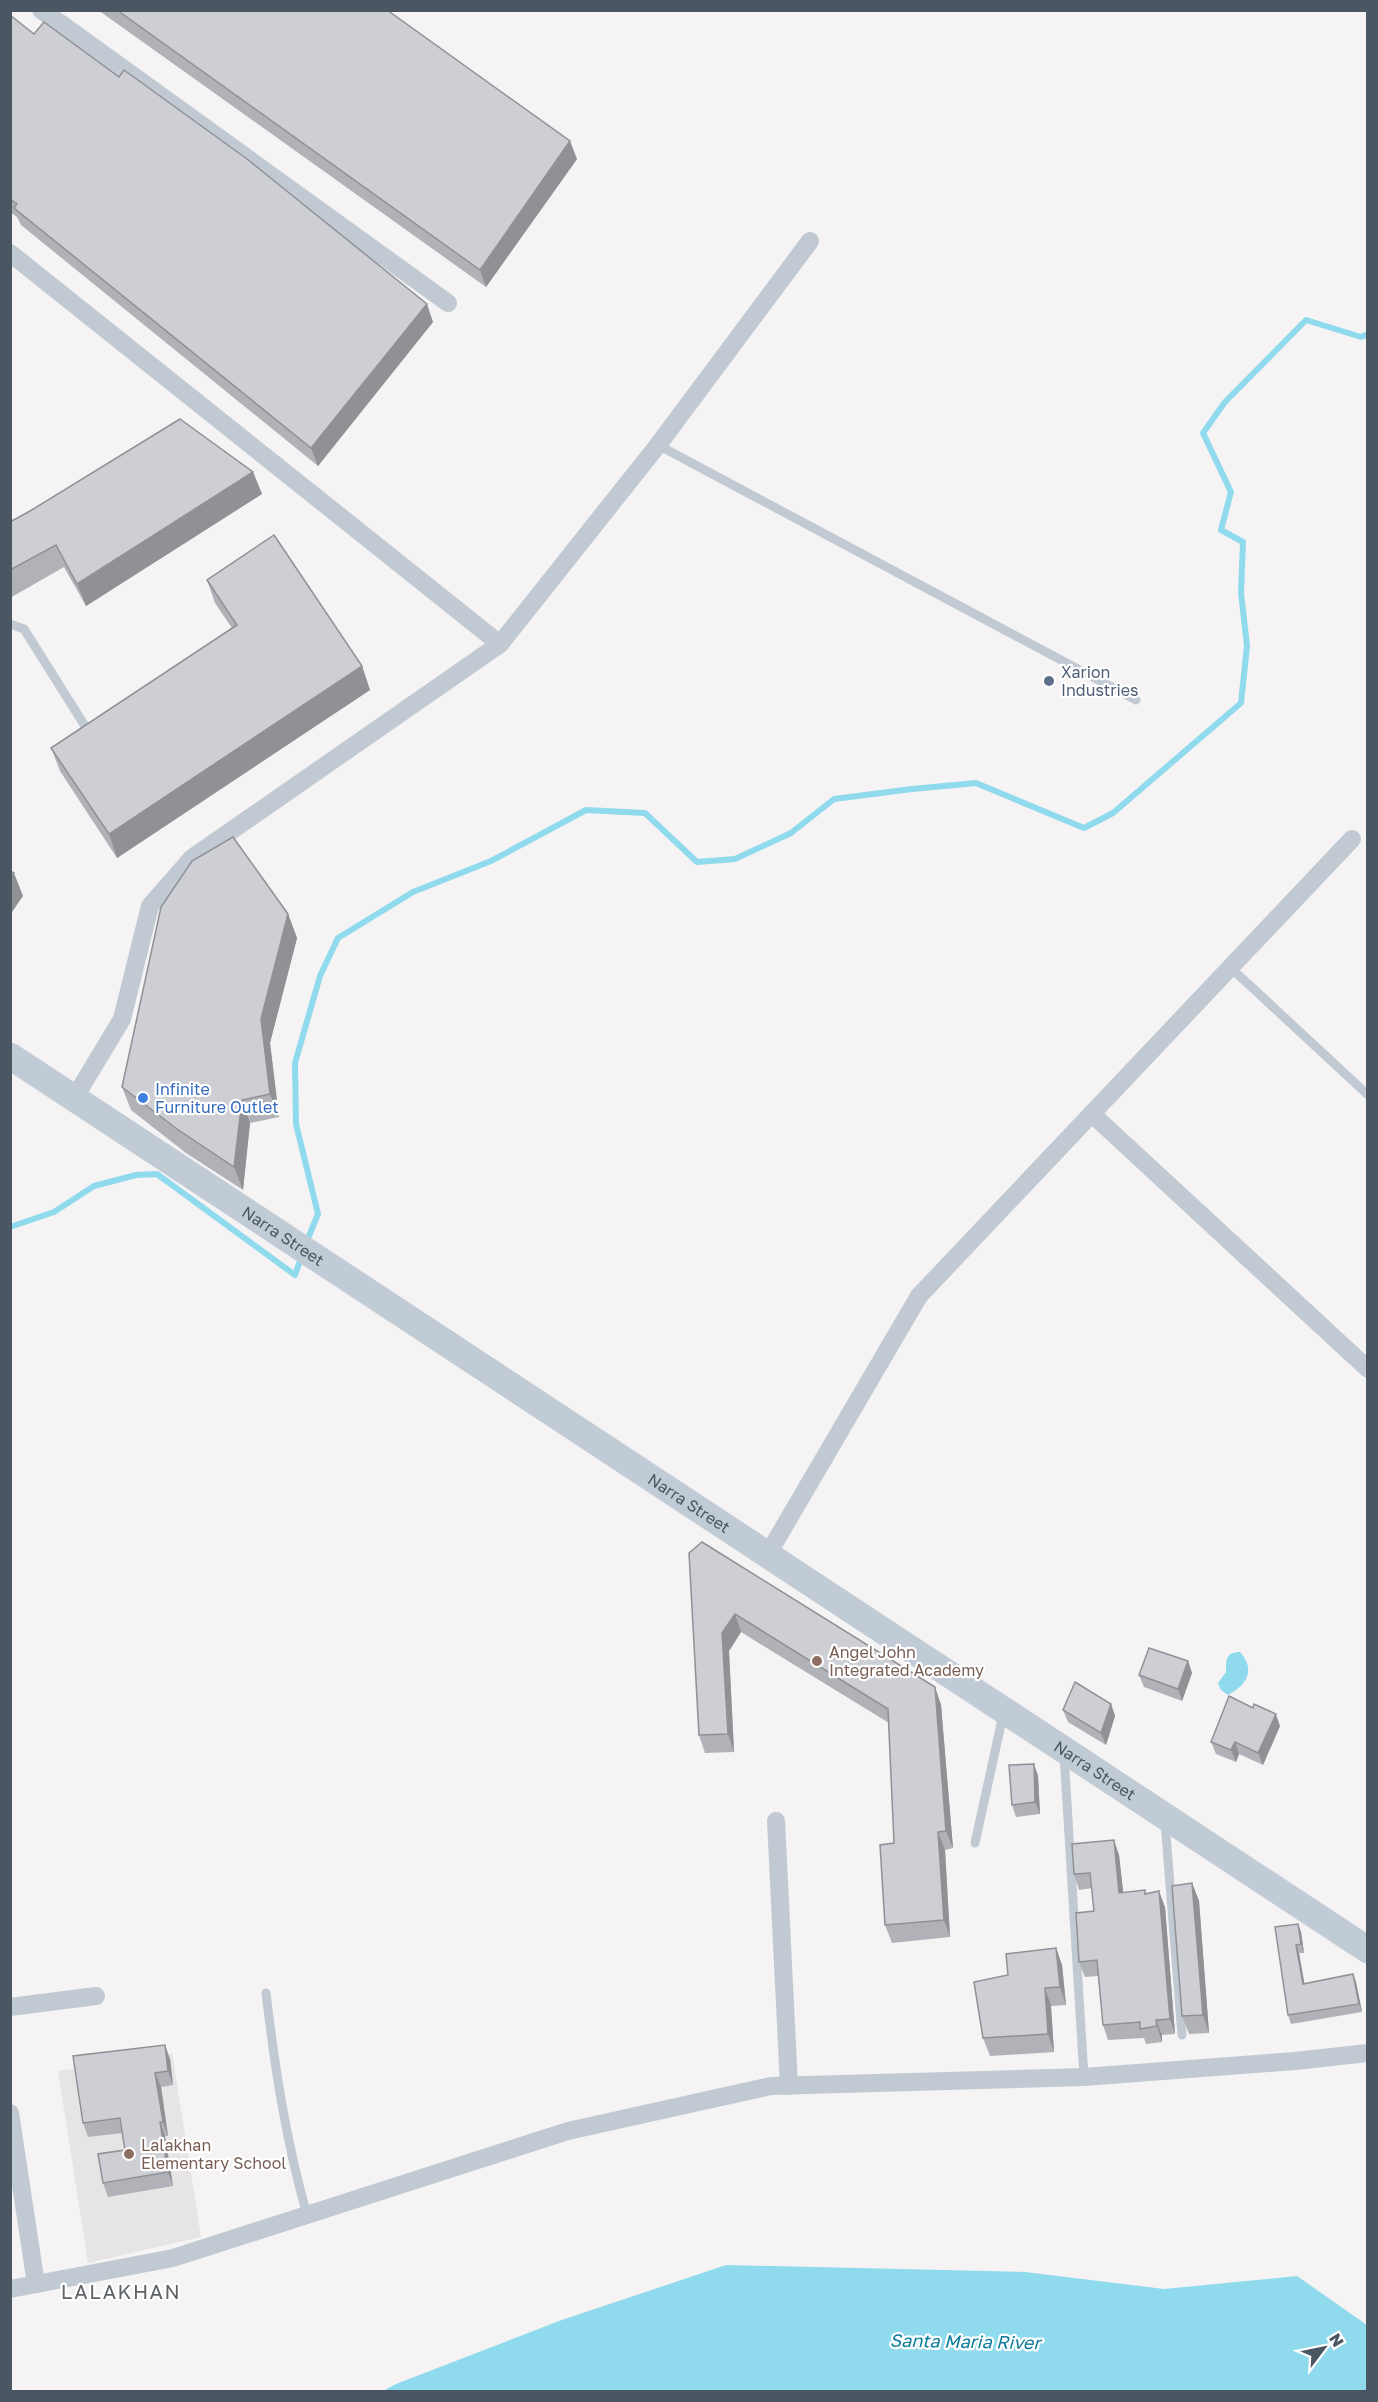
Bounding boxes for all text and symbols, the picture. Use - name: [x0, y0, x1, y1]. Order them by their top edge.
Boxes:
- place label: Xarion Industries: [1061, 662, 1139, 700]
- marker: Xarion Industries: [1042, 674, 1056, 688]
- place label: Infinite Furniture Outlet: [155, 1079, 279, 1117]
- marker: Infinite Furniture Outlet: [136, 1091, 150, 1105]
- street label: Narra Street: [238, 1202, 328, 1270]
- street label: Narra Street: [644, 1469, 734, 1537]
- place label: Angel John Integrated Academy: [829, 1642, 984, 1680]
- marker: Angel John Integrated Academy: [810, 1654, 824, 1668]
- street label: Narra Street: [1050, 1736, 1140, 1804]
- place label: Lalakhan Elementary School: [141, 2135, 286, 2173]
- marker: Lalakhan Elementary School: [122, 2147, 136, 2161]
- district label: LALAKHAN: [61, 2279, 181, 2303]
- north arrow: [1294, 2318, 1354, 2378]
- water label: Santa Maria River: [889, 2329, 1044, 2353]
- text: N: [1325, 2330, 1348, 2351]

